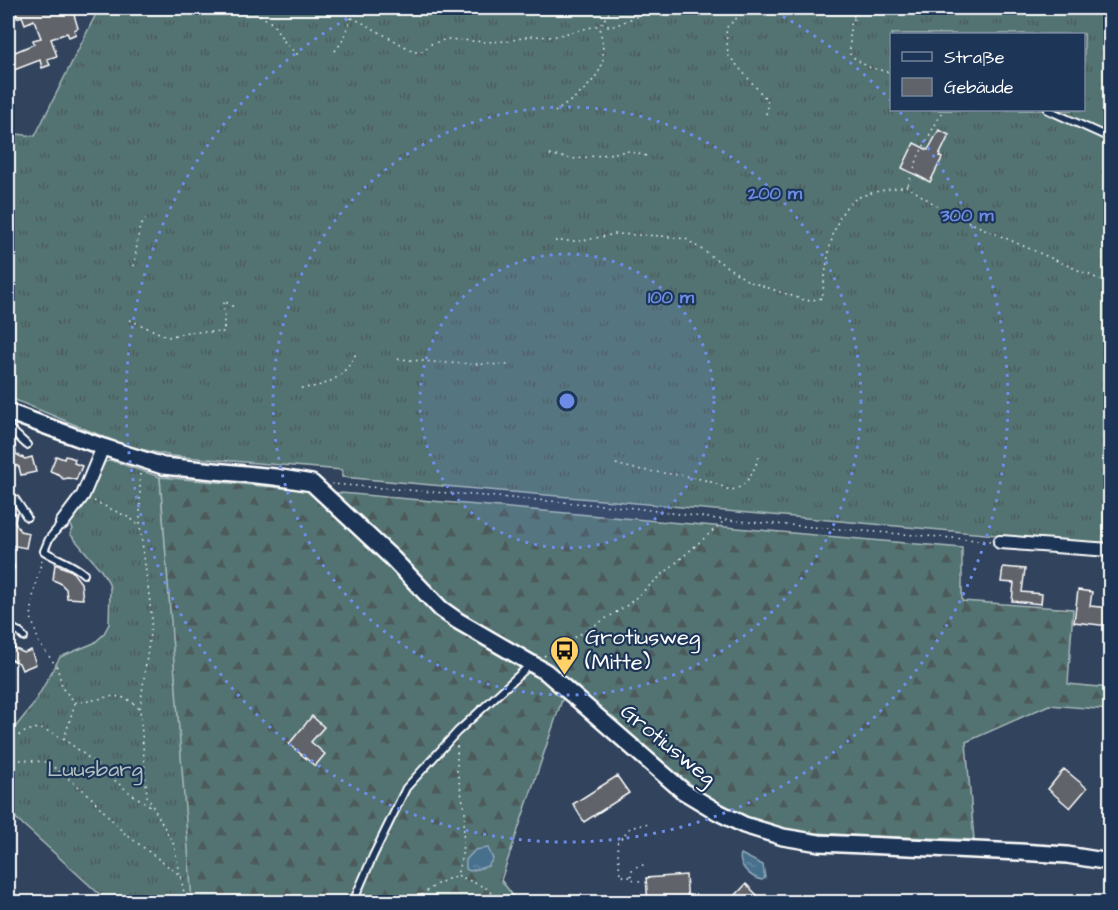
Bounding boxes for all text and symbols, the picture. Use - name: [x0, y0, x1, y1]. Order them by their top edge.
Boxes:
- legend: [890, 33, 1085, 111]
- text: Straße: [944, 45, 1005, 70]
- text: Gebäude: [944, 75, 1014, 100]
- text: 200 m: [747, 181, 803, 206]
- text: 300 m: [939, 203, 995, 228]
- text: 100 m: [648, 285, 695, 310]
- centre of rings: [557, 391, 577, 411]
- place label: Grotiusweg (Mitte): [585, 622, 700, 678]
- bus stop icon: Grotiusweg (Mitte): [548, 634, 580, 676]
- street label: Grotiusweg: [613, 697, 723, 794]
- park label: Luusbarg: [47, 754, 143, 786]

